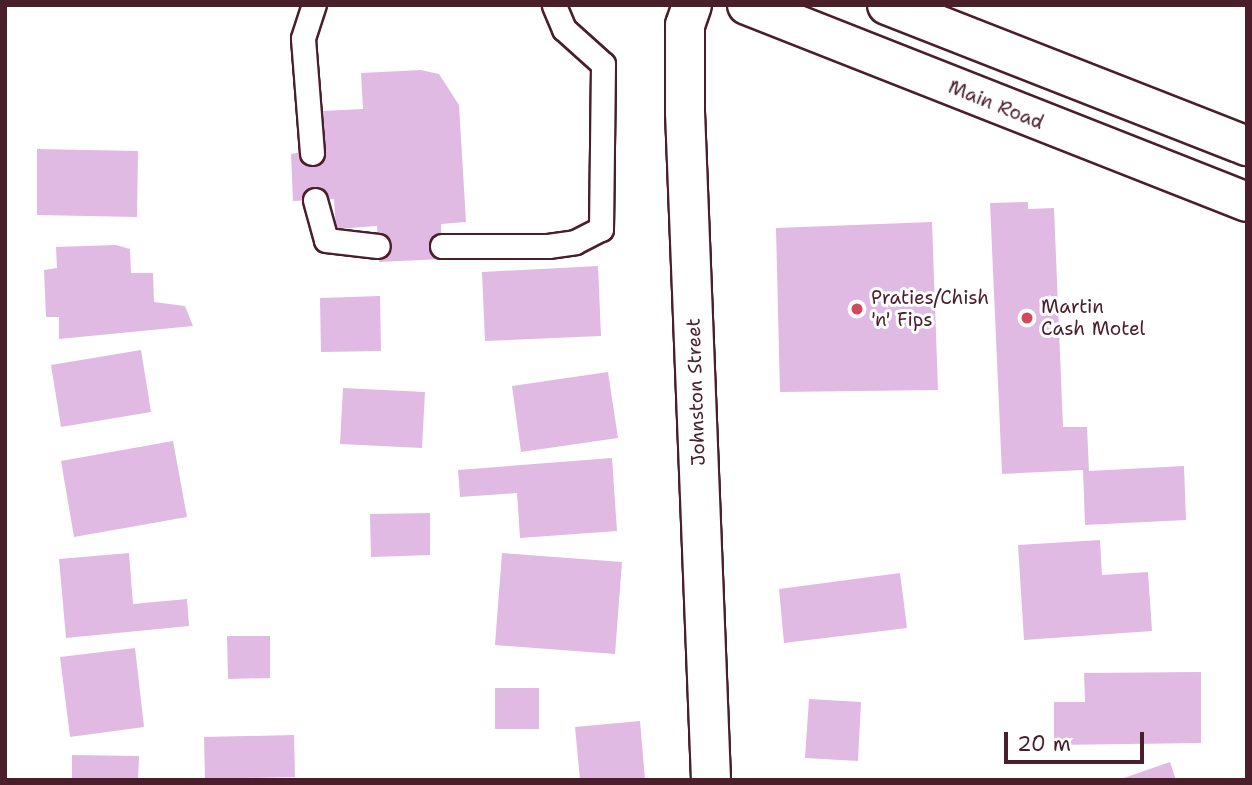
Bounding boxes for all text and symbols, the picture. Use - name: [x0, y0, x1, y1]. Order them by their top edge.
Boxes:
- street label: Main Road: [945, 76, 1047, 134]
- place label: Praties/Chish 'n' Fips: [871, 287, 989, 331]
- place label: Martin Cash Motel: [1041, 296, 1145, 340]
- marker: Praties/Chish 'n' Fips: [849, 301, 865, 317]
- marker: Martin Cash Motel: [1019, 310, 1035, 326]
- street label: Johnston Street: [682, 318, 710, 466]
- scale bar: [1007, 718, 1147, 762]
- text: 20 m: [1017, 730, 1071, 758]

